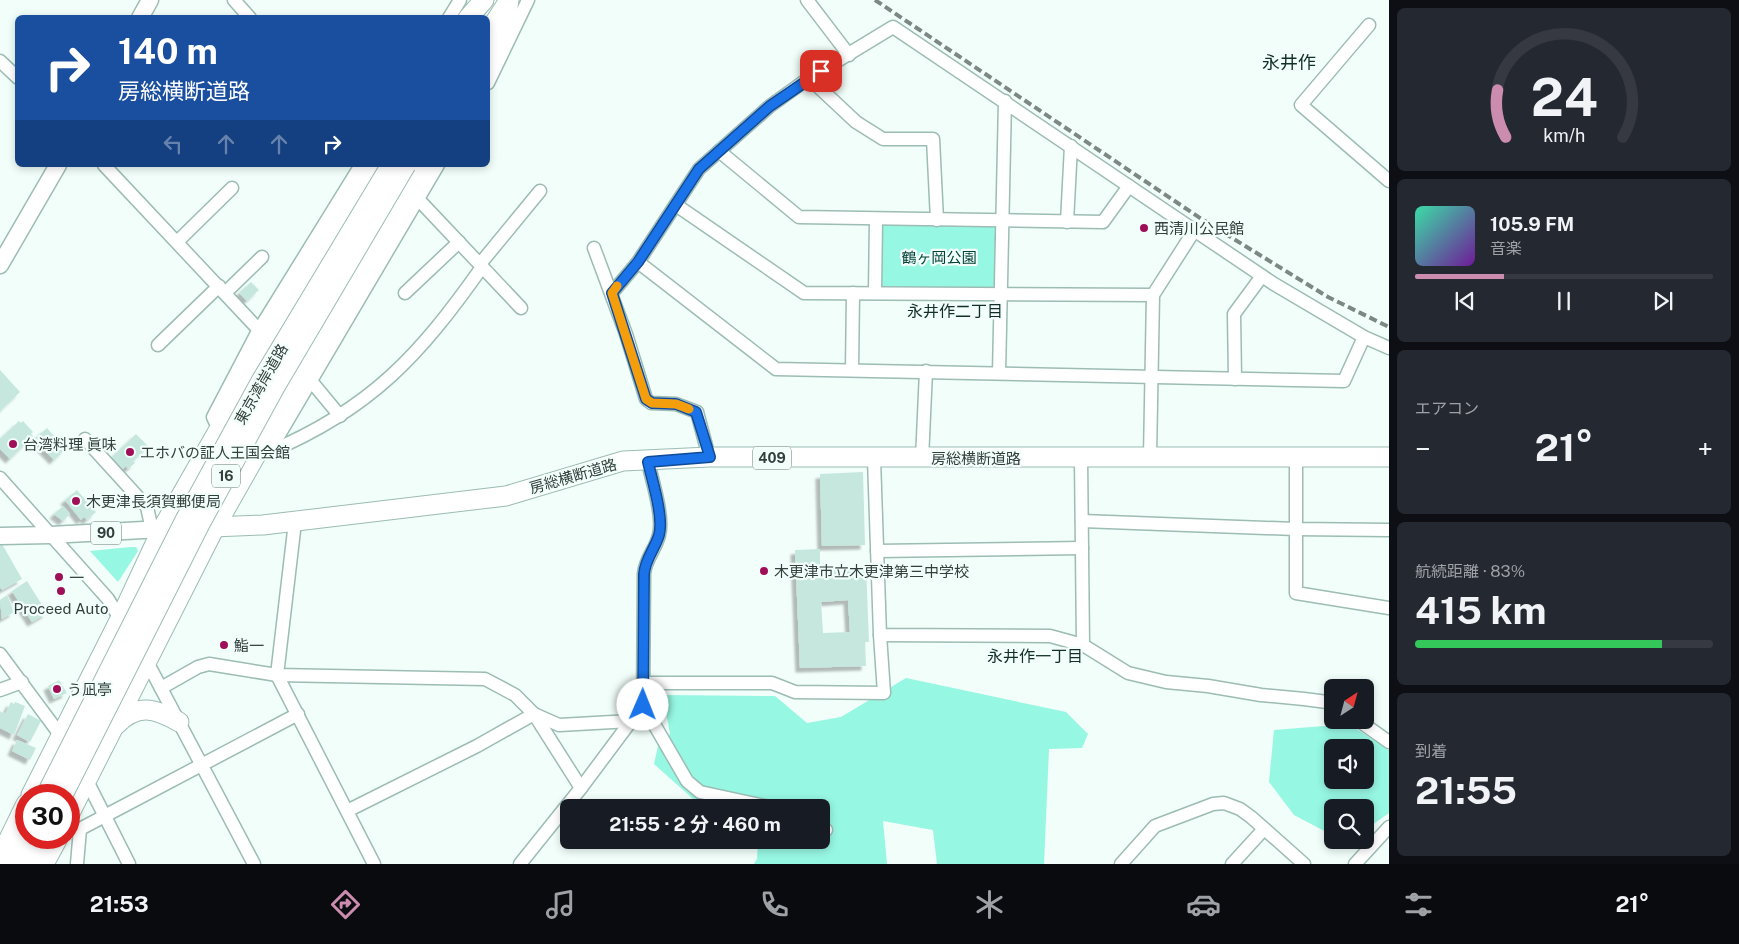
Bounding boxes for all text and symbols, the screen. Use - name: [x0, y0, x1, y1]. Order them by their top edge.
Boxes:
- text: 140 m: [118, 31, 218, 72]
- icon: right: [35, 35, 100, 100]
- pin: [800, 50, 842, 92]
- district label: 永井作: [1262, 52, 1316, 73]
- icon: arrive: [807, 57, 835, 85]
- text: 24: [1530, 67, 1598, 128]
- text: 房総横断道路: [118, 78, 250, 104]
- text: km/h: [1543, 125, 1585, 146]
- icon: left: [159, 130, 187, 158]
- icon: ahead: [212, 130, 240, 158]
- icon: ahead: [265, 130, 293, 158]
- icon: right: [318, 130, 346, 158]
- text: 105.9 FM: [1490, 213, 1574, 235]
- place label: 西清川公民館: [1154, 220, 1244, 237]
- marker: 西清川公民館: [1138, 222, 1150, 234]
- text: 音楽: [1490, 239, 1522, 258]
- park label: 鶴ヶ岡公園: [901, 249, 977, 266]
- icon: previous: [1451, 287, 1479, 315]
- icon: pause: [1550, 287, 1578, 315]
- icon: next: [1649, 287, 1677, 315]
- district label: 永井作二丁目: [907, 302, 1003, 321]
- street label: 東京湾岸道路: [231, 341, 291, 427]
- text: エアコン: [1415, 399, 1479, 418]
- text: 21°: [1535, 425, 1593, 470]
- text: −: [1415, 432, 1431, 465]
- text: +: [1697, 432, 1713, 465]
- place label: 台湾料理 眞味: [23, 436, 117, 453]
- marker: 台湾料理 眞味: [7, 438, 19, 450]
- place label: エホバの証人王国会館: [140, 444, 290, 461]
- marker: エホバの証人王国会館: [124, 446, 136, 458]
- road number: 409: [753, 446, 791, 469]
- street label: 房総横断道路: [931, 450, 1021, 467]
- street label: 房総横断道路: [527, 455, 619, 497]
- road number: 16: [212, 464, 240, 488]
- place label: 木更津長須賀郵便局: [86, 493, 221, 510]
- marker: 木更津長須賀郵便局: [70, 495, 82, 507]
- road number: 90: [91, 522, 121, 544]
- text: 航続距離 · 83%: [1415, 562, 1525, 581]
- place label: 木更津市立木更津第三中学校: [774, 563, 969, 580]
- marker: 木更津市立木更津第三中学校: [758, 565, 770, 577]
- place label: 一: [69, 569, 84, 586]
- marker: 一: [53, 571, 65, 583]
- marker: Proceed Auto: [55, 585, 67, 597]
- text: 415 km: [1415, 588, 1546, 633]
- place label: Proceed Auto: [14, 600, 108, 617]
- place label: 鮨一: [234, 637, 264, 654]
- marker: 鮨一: [218, 639, 230, 651]
- district label: 永井作一丁目: [987, 647, 1083, 666]
- position arrow: [616, 678, 668, 730]
- north arrow: [1324, 679, 1374, 729]
- map controls: [1324, 679, 1374, 849]
- place label: う凪亭: [67, 681, 112, 698]
- marker: う凪亭: [51, 683, 63, 695]
- button: sound: [1324, 739, 1374, 789]
- text: 到着: [1415, 742, 1447, 761]
- text: 21:55: [1415, 768, 1517, 813]
- speed limit sign: 30: [15, 784, 80, 849]
- button: search: [1324, 799, 1374, 849]
- text: 21:55 · 2 分 · 460 m: [609, 813, 781, 835]
- icon: directions: [328, 887, 363, 922]
- icon: music: [543, 887, 578, 922]
- icon: phone: [757, 887, 792, 922]
- icon: climate: [972, 887, 1007, 922]
- icon: car: [1186, 887, 1221, 922]
- icon: filters: [1401, 887, 1436, 922]
- text: 21:53: [90, 891, 149, 917]
- text: 21°: [1615, 891, 1649, 917]

